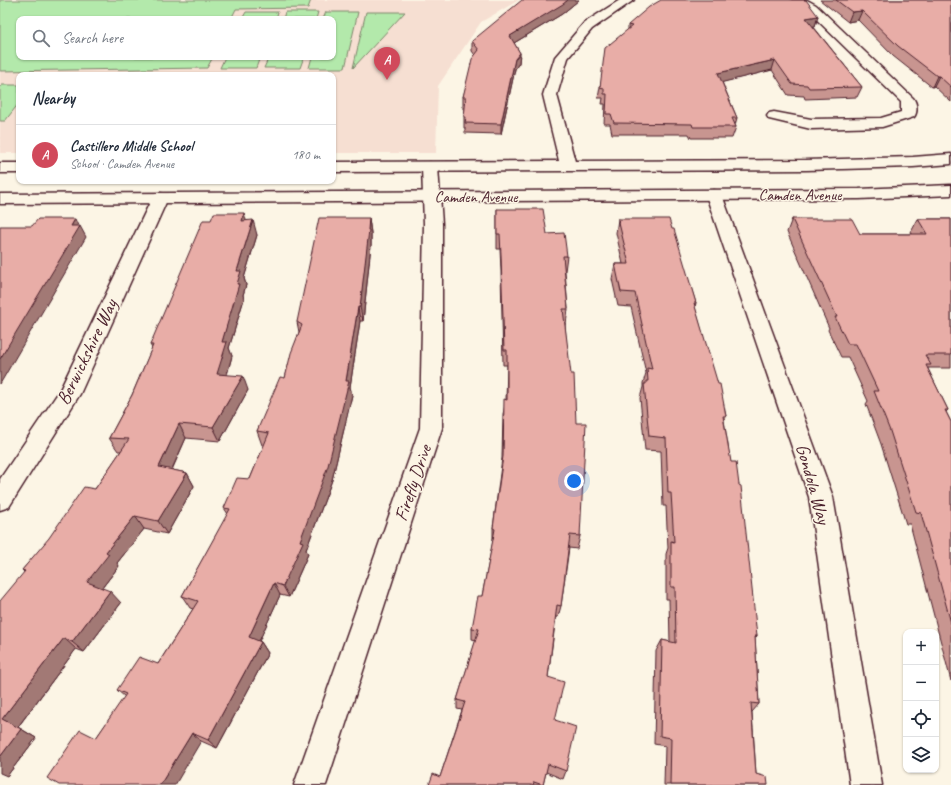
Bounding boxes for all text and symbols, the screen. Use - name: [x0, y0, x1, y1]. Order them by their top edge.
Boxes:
- search box: [16, 16, 336, 60]
- icon: search: [30, 27, 52, 49]
- text: Search here: [62, 29, 123, 48]
- pin: A: [374, 47, 400, 80]
- text: Nearby: [32, 88, 75, 109]
- text: Castillero Middle School: [70, 137, 193, 156]
- text: A: [42, 147, 48, 163]
- text: 180 m: [292, 147, 320, 163]
- text: School · Camden Avenue: [70, 156, 174, 172]
- street label: Camden Avenue: [759, 185, 843, 205]
- street label: Camden Avenue: [435, 187, 519, 207]
- street label: Berwickshire Way: [51, 294, 124, 409]
- street label: Firefly Drive: [389, 440, 438, 524]
- street label: Gondola Way: [790, 441, 836, 528]
- your location: [564, 471, 584, 491]
- map controls: [903, 629, 939, 773]
- button: +: [903, 629, 939, 665]
- button: −: [903, 665, 939, 701]
- button: locate: [903, 701, 939, 737]
- button: layers: [903, 737, 939, 773]

